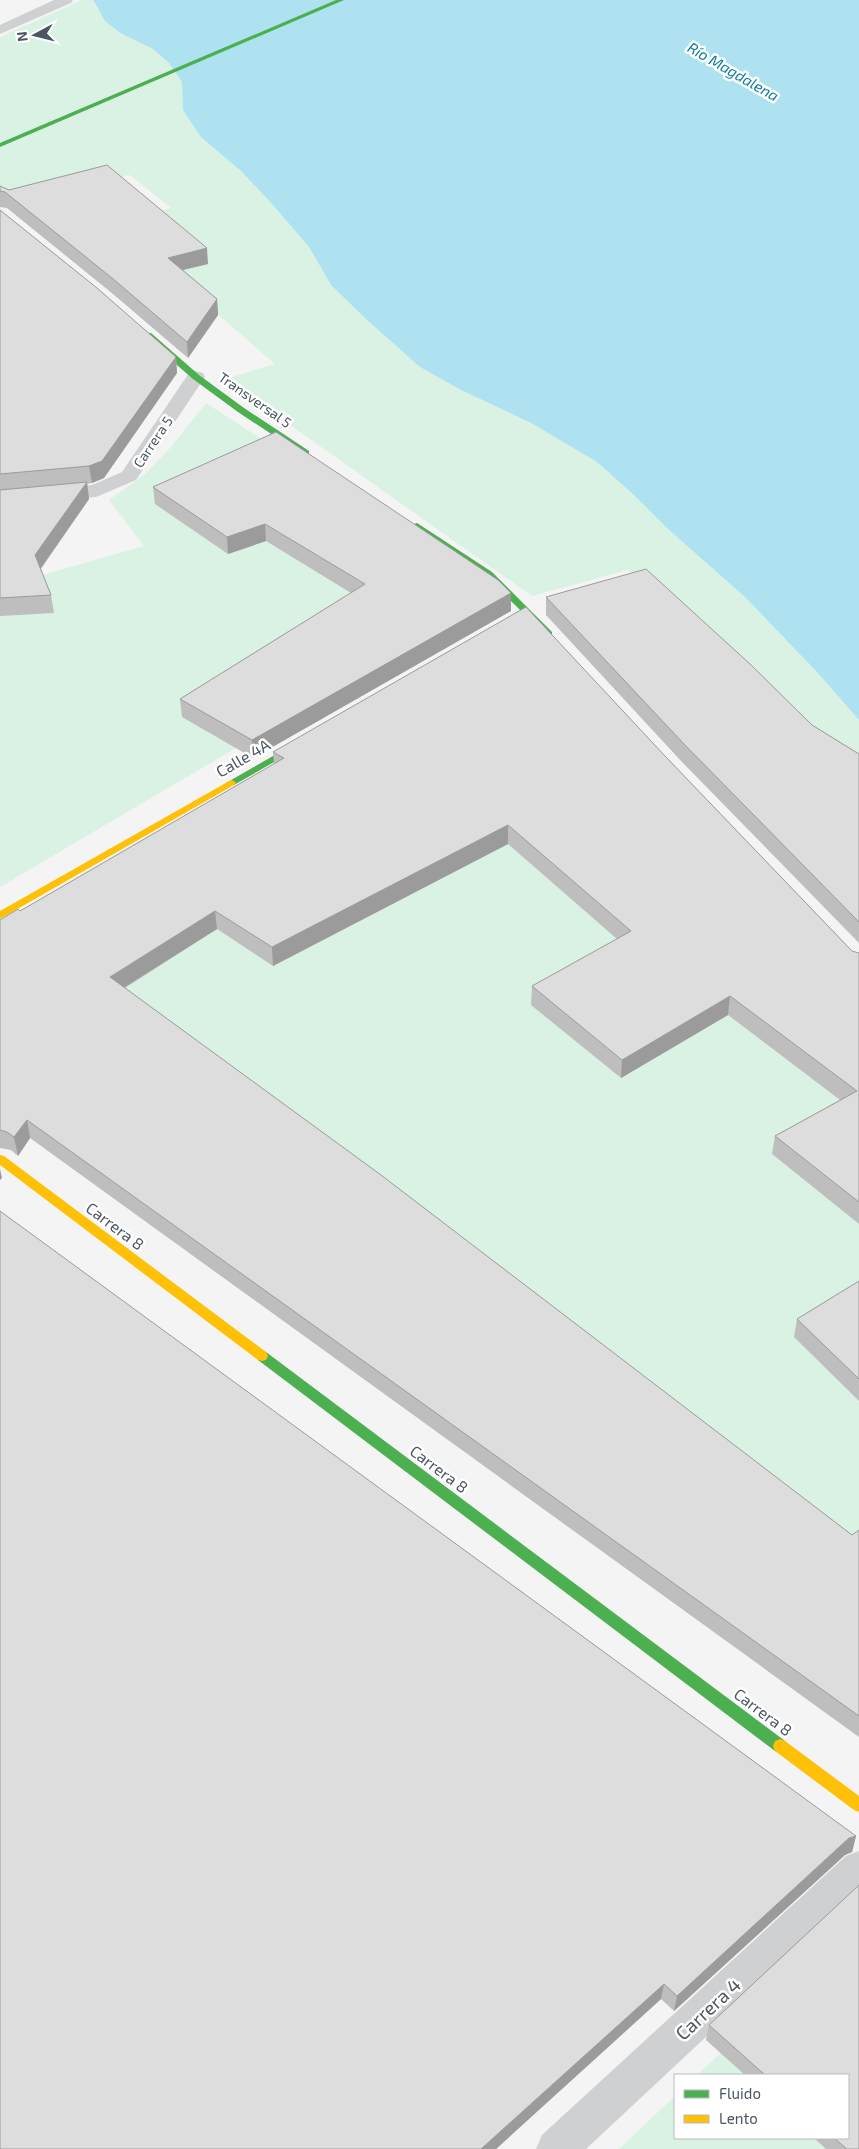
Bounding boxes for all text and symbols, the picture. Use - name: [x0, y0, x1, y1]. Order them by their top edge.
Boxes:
- north arrow: [10, 10, 60, 60]
- text: N: [13, 31, 31, 43]
- water label: Río Magdalena: [685, 38, 782, 104]
- street label: Transversal 5: [216, 368, 295, 431]
- street label: Carrera 5: [129, 413, 176, 471]
- street label: Calle 4A: [212, 734, 273, 781]
- street label: Carrera 8: [83, 1198, 148, 1254]
- street label: Carrera 8: [407, 1441, 472, 1497]
- street label: Carrera 8: [731, 1684, 796, 1740]
- street label: Carrera 4: [670, 1973, 745, 2044]
- legend: [674, 2074, 849, 2139]
- text: Fluido: [719, 2084, 761, 2102]
- text: Lento: [719, 2109, 758, 2127]

